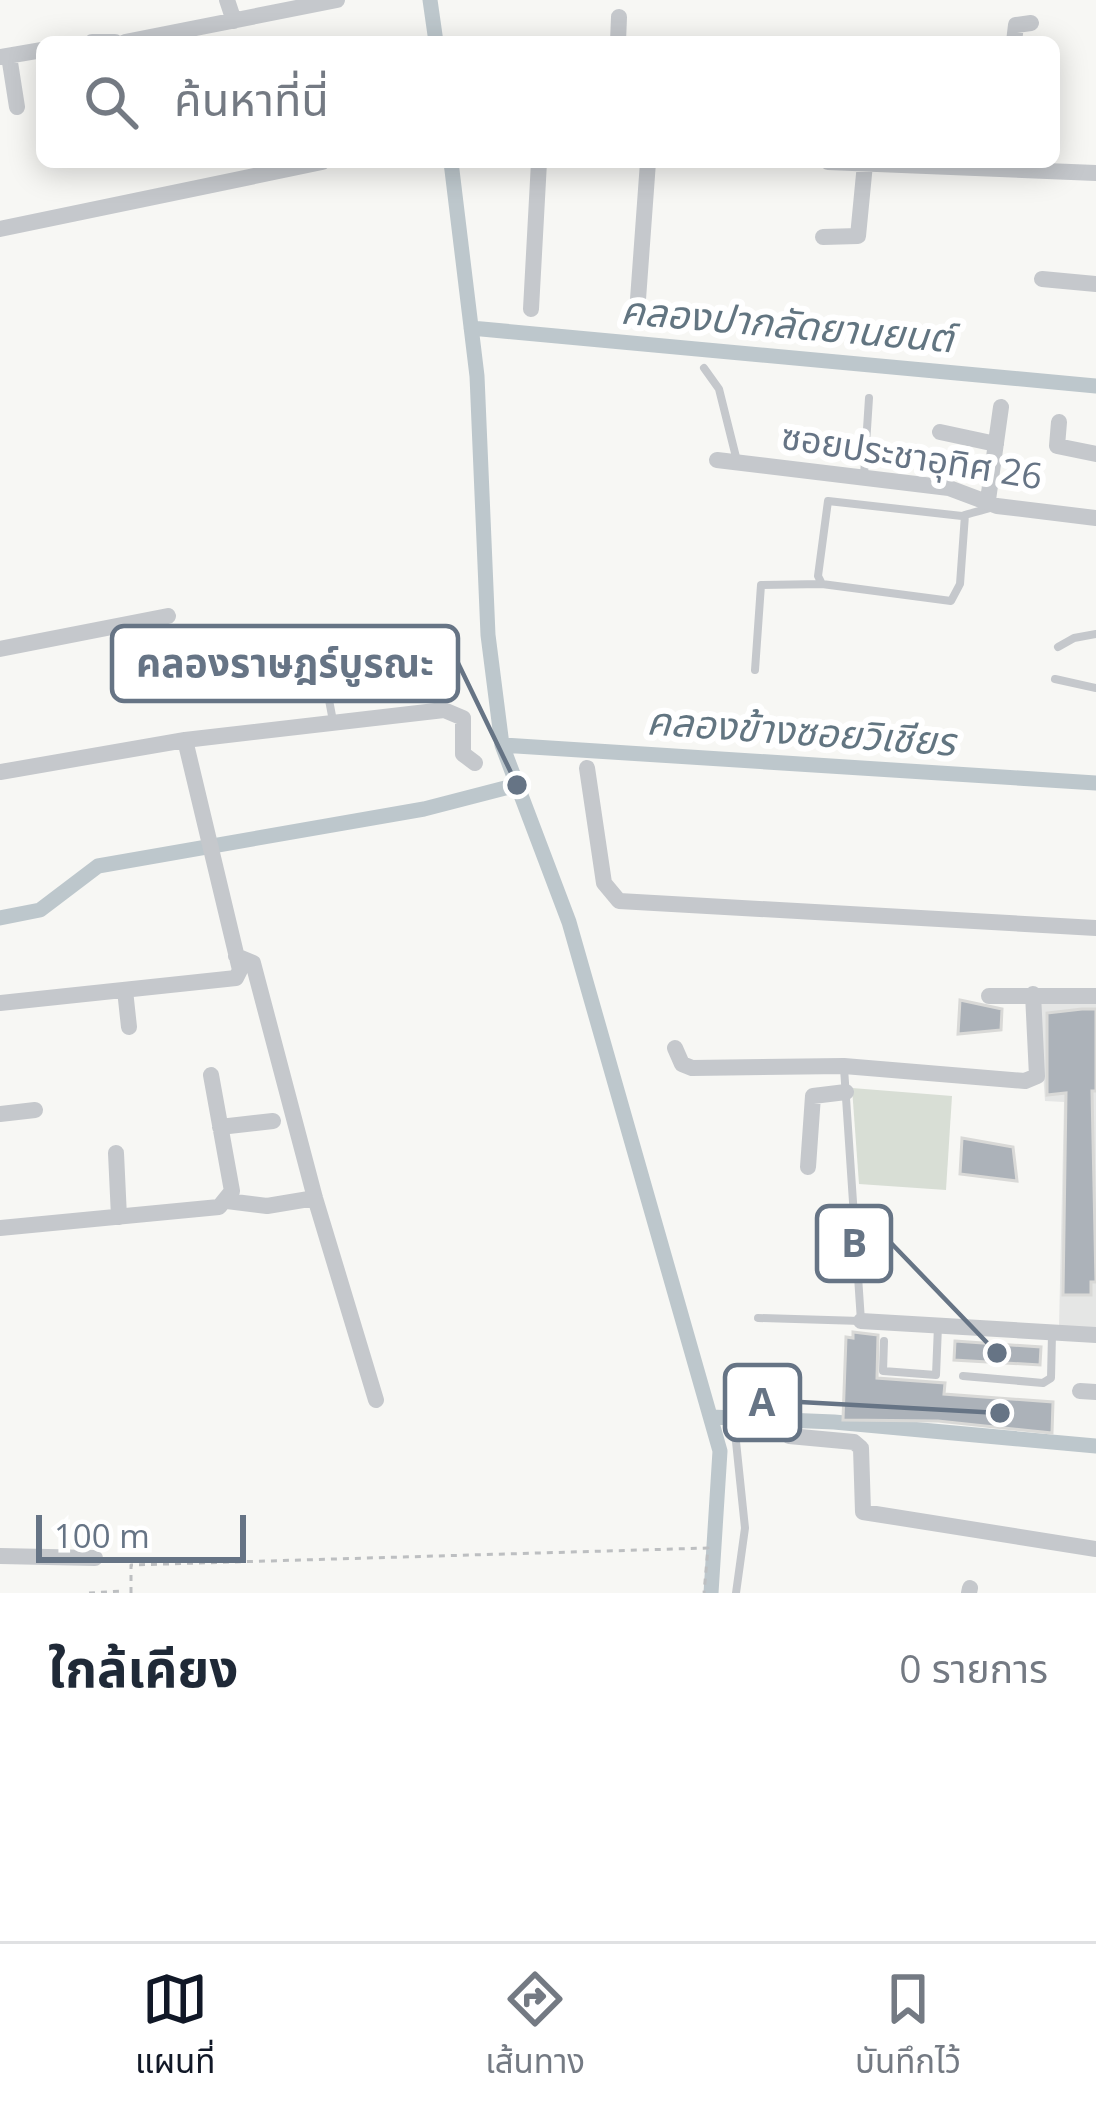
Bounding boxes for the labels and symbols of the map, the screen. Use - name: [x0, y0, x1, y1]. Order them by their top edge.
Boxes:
- water label: คลองปากลัดยานยนต์: [619, 282, 962, 364]
- street label: ซอยประชาอุทิศ 26: [778, 411, 1046, 500]
- callout: คลองราษฎร์บูรณะ: [112, 626, 458, 701]
- text: คลองราษฎร์บูรณะ: [136, 635, 434, 688]
- water label: คลองข้างซอยวิเชียร: [645, 692, 960, 767]
- callout: B: [817, 1206, 891, 1281]
- text: B: [841, 1215, 867, 1268]
- callout: A: [725, 1365, 800, 1440]
- text: A: [749, 1374, 776, 1427]
- scale bar: [36, 1509, 246, 1562]

